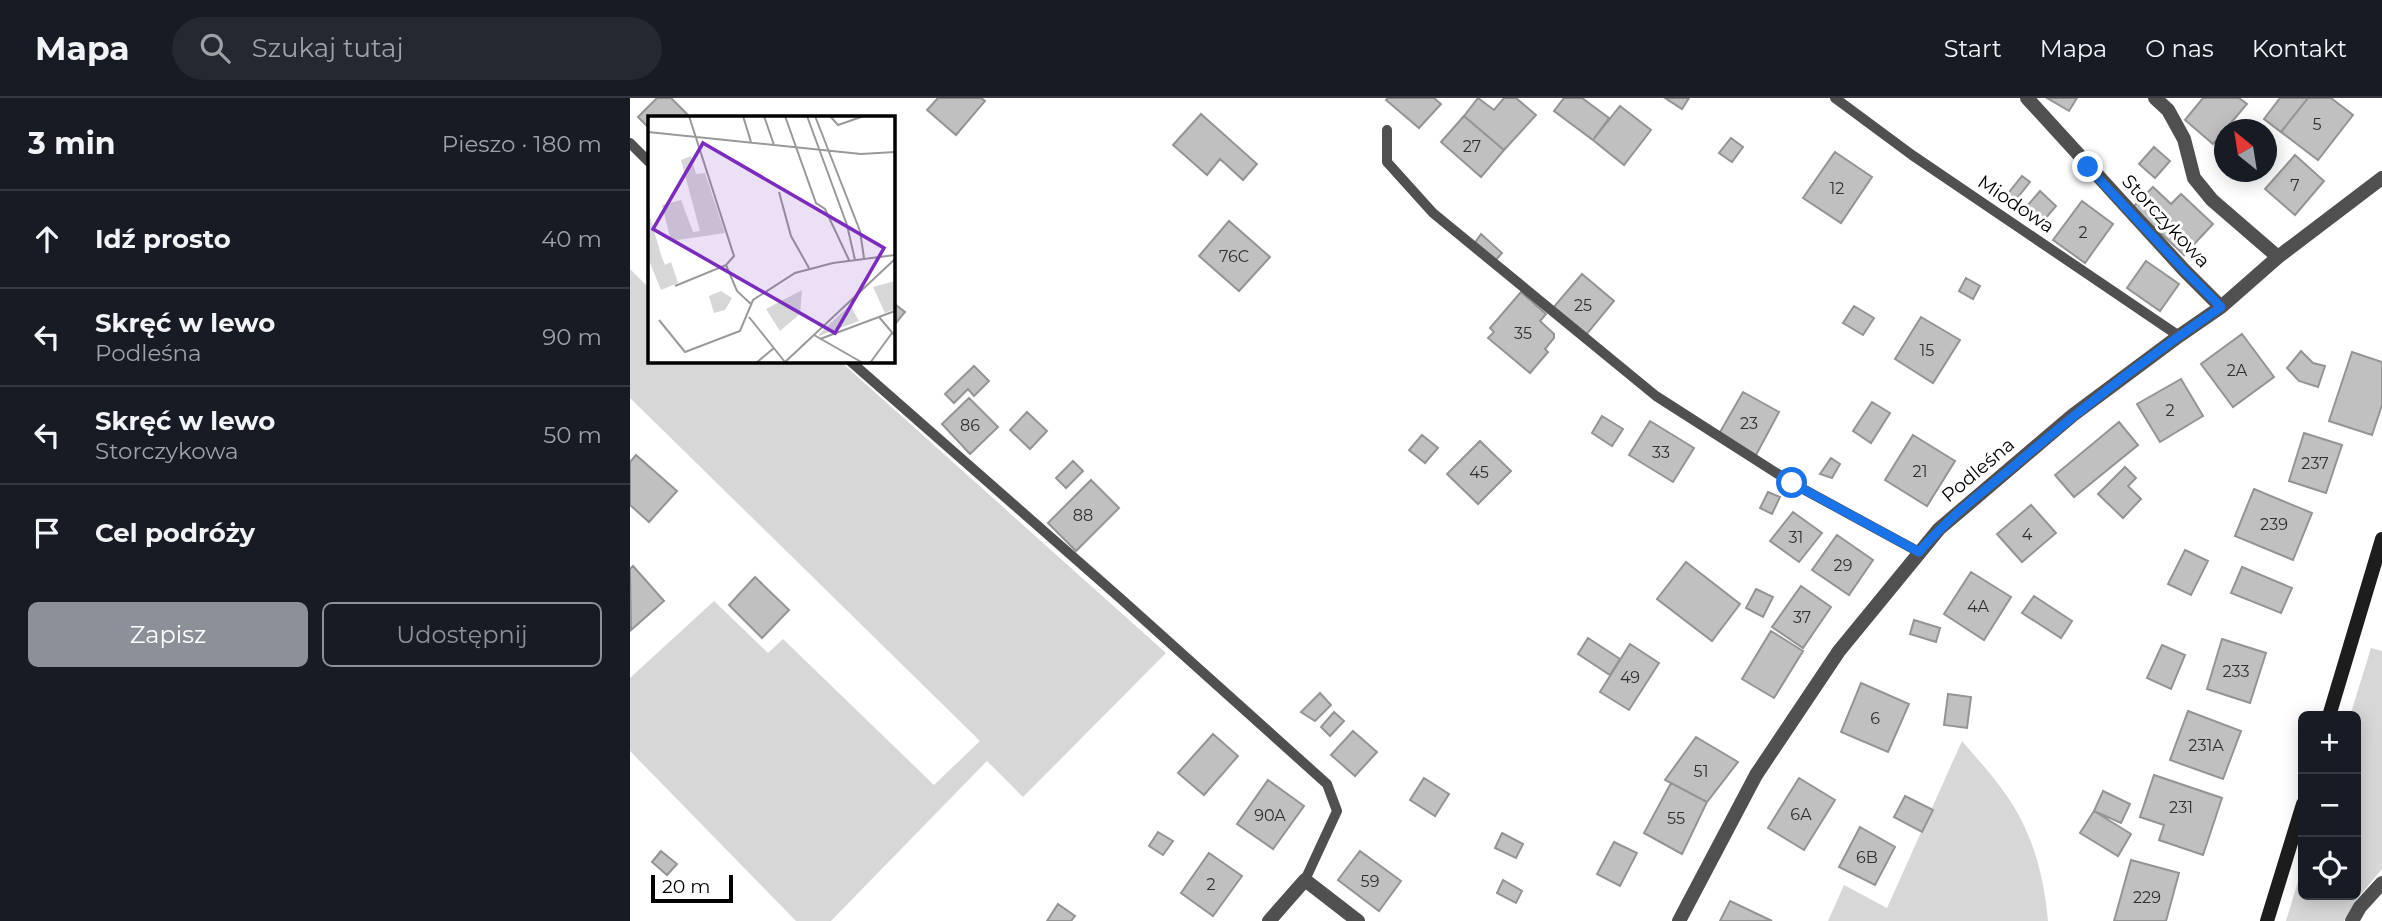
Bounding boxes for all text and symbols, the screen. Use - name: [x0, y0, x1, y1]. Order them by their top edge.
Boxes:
- search box: [172, 17, 662, 80]
- text: Mapa: [35, 28, 130, 68]
- icon: search: [196, 29, 234, 67]
- text: Szukaj tutaj: [252, 32, 404, 64]
- text: Start: [1944, 34, 2002, 63]
- text: Mapa: [2040, 34, 2107, 63]
- text: O nas: [2145, 34, 2214, 63]
- text: Kontakt: [2252, 34, 2347, 63]
- house number: 5: [2312, 115, 2322, 134]
- inset map: [648, 116, 894, 362]
- north arrow: [2214, 119, 2277, 182]
- text: 3 min: [28, 125, 115, 162]
- text: Pieszo · 180 m: [442, 130, 602, 158]
- house number: 27: [1463, 137, 1481, 156]
- route end: [2072, 151, 2103, 182]
- street label: Miodowa: [1973, 170, 2059, 238]
- street label: Storczykowa: [2117, 170, 2215, 272]
- house number: 7: [2290, 176, 2300, 195]
- house number: 12: [1830, 179, 1844, 198]
- icon: ahead: [28, 220, 66, 258]
- text: Idź prosto: [95, 223, 231, 255]
- house number: 2: [2078, 223, 2088, 242]
- text: 40 m: [541, 225, 602, 253]
- house number: 76C: [1219, 247, 1249, 266]
- house number: 25: [1574, 296, 1592, 315]
- text: Skręć w lewo: [95, 307, 275, 339]
- icon: left: [28, 318, 66, 356]
- text: 90 m: [542, 323, 602, 351]
- house number: 35: [1514, 324, 1532, 343]
- text: Podleśna: [95, 339, 202, 367]
- house number: 15: [1920, 341, 1934, 360]
- house number: 2A: [2227, 361, 2248, 380]
- house number: 2: [2165, 401, 2175, 420]
- text: Skręć w lewo: [95, 405, 275, 437]
- house number: 23: [1740, 414, 1758, 433]
- icon: left: [28, 416, 66, 454]
- house number: 86: [960, 416, 980, 435]
- text: 50 m: [543, 421, 602, 449]
- street label: Podleśna: [1937, 433, 2019, 507]
- text: Storczykowa: [95, 437, 239, 465]
- house number: 33: [1652, 443, 1670, 462]
- house number: 237: [2301, 454, 2329, 473]
- house number: 21: [1913, 462, 1927, 481]
- house number: 45: [1469, 463, 1489, 482]
- route start: [1776, 467, 1807, 498]
- house number: 88: [1073, 506, 1093, 525]
- icon: arrive: [28, 514, 66, 552]
- house number: 239: [2260, 515, 2288, 534]
- text: Cel podróży: [95, 517, 255, 549]
- house number: 4: [2022, 525, 2033, 544]
- house number: 31: [1789, 528, 1803, 547]
- house number: 29: [1834, 556, 1852, 575]
- house number: 4A: [1967, 597, 1990, 616]
- button: Zapisz: [28, 602, 308, 667]
- button: Udostępnij: [322, 602, 602, 667]
- house number: 37: [1793, 608, 1811, 627]
- house number: 233: [2222, 662, 2250, 681]
- house number: 49: [1620, 668, 1640, 687]
- house number: 6: [1870, 709, 1880, 728]
- map controls: [2298, 711, 2361, 900]
- button: +: [2298, 711, 2361, 774]
- house number: 231A: [2188, 736, 2224, 755]
- house number: 51: [1694, 762, 1708, 781]
- button: −: [2298, 774, 2361, 837]
- house number: 231: [2169, 798, 2193, 817]
- house number: 6A: [1790, 805, 1812, 824]
- house number: 90A: [1254, 806, 1286, 825]
- house number: 55: [1667, 809, 1685, 828]
- button: locate: [2298, 837, 2361, 900]
- house number: 6B: [1856, 848, 1878, 867]
- scale bar: [651, 872, 733, 904]
- house number: 59: [1361, 872, 1379, 891]
- text: 20 m: [662, 875, 710, 898]
- house number: 2: [1206, 875, 1216, 894]
- house number: 229: [2133, 888, 2161, 907]

